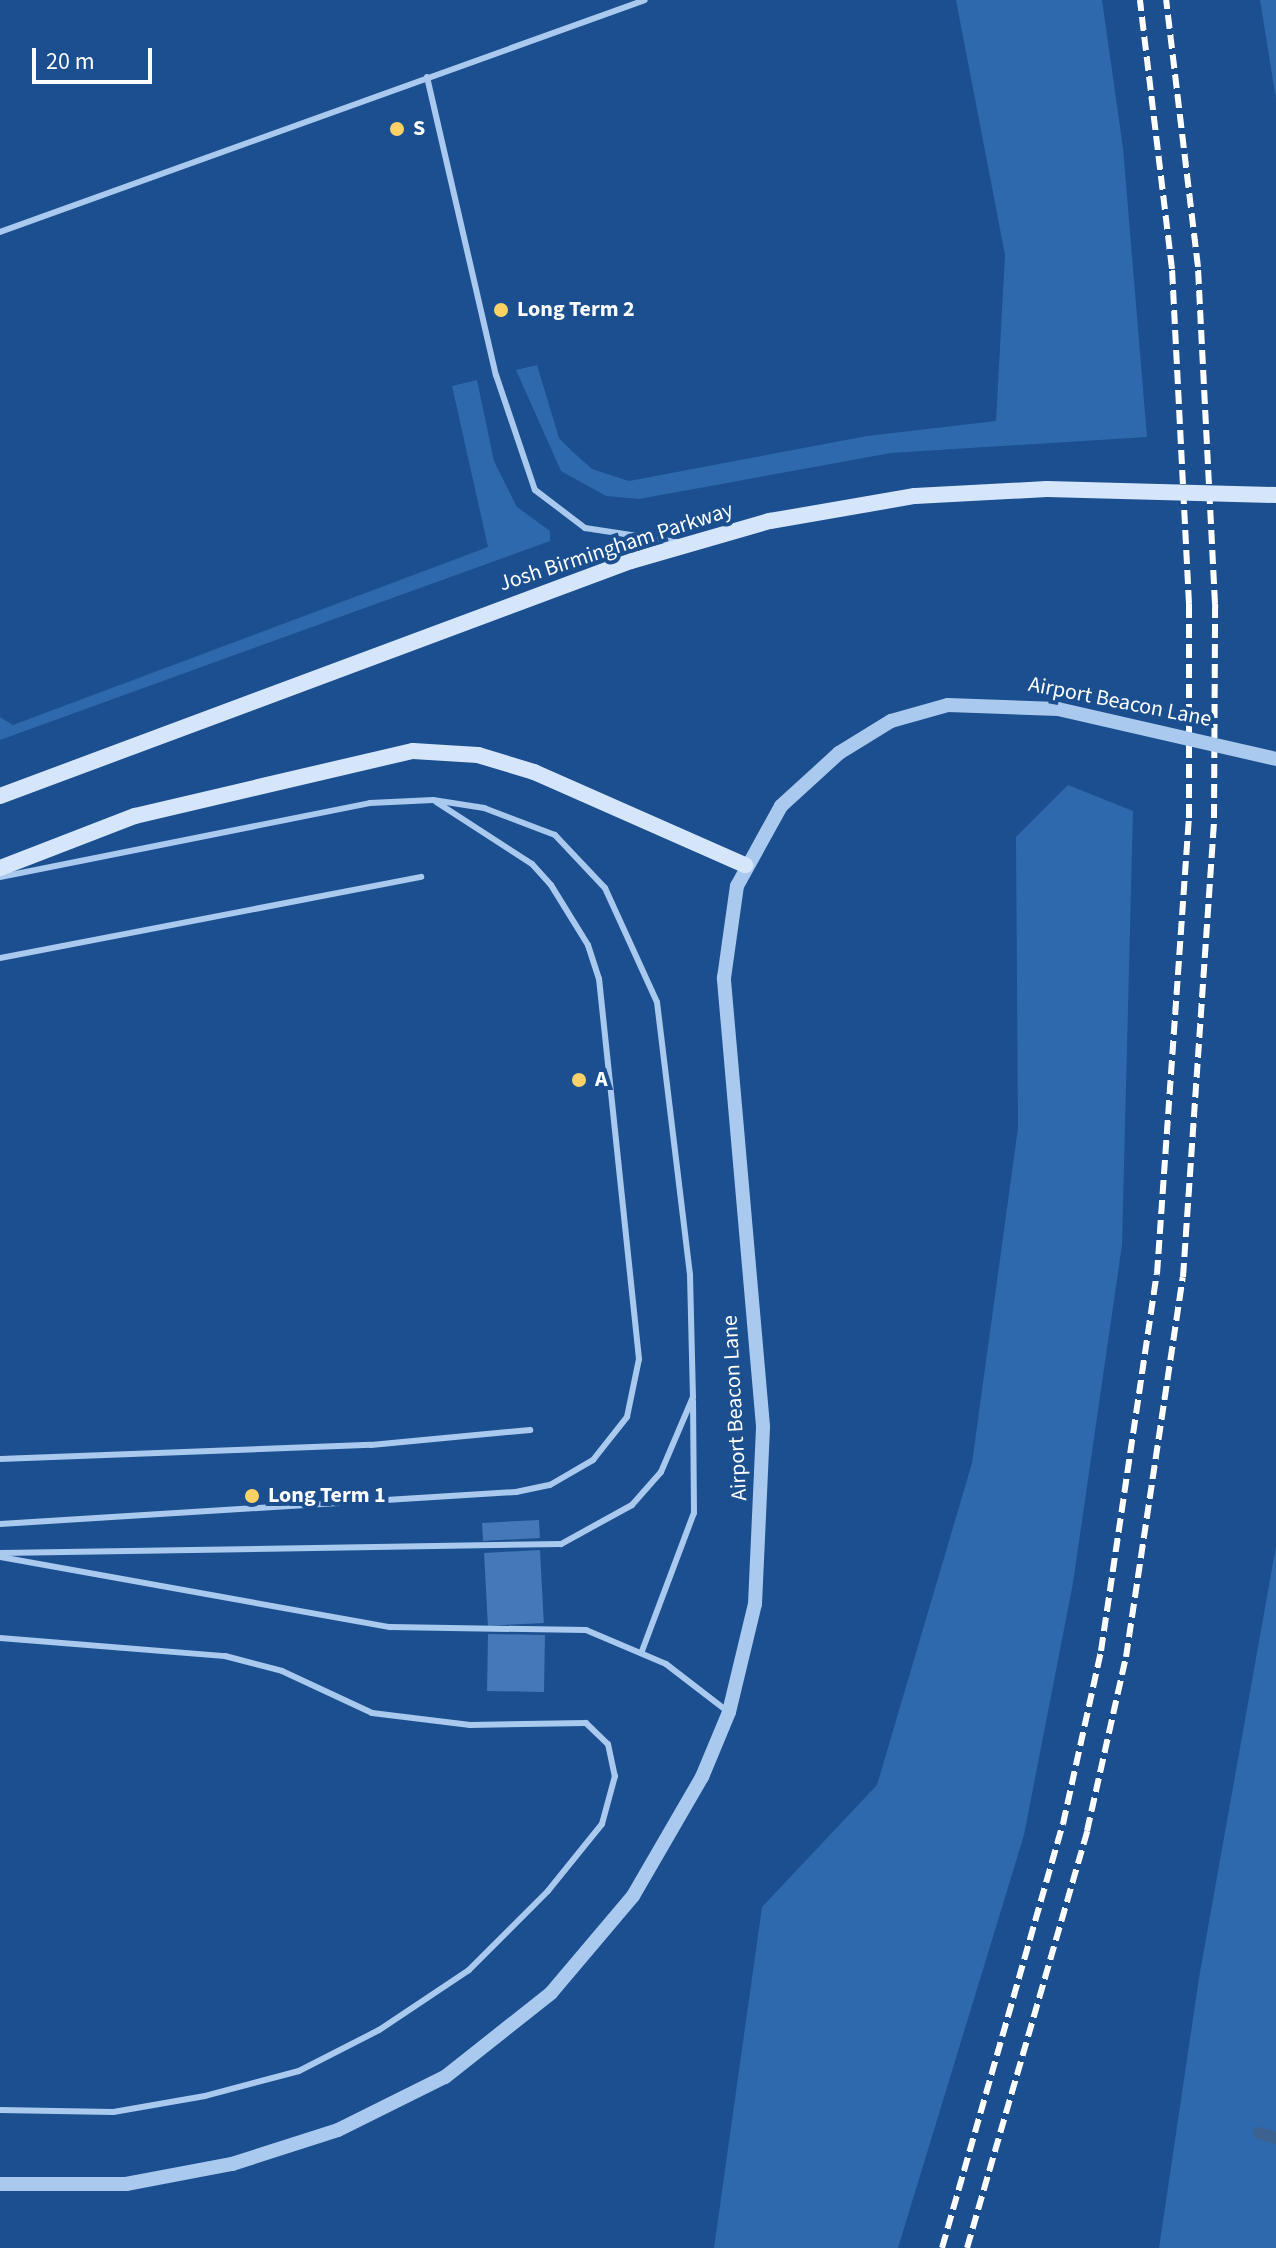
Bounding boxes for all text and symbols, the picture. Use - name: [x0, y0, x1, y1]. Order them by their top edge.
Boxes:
- scale bar: [36, 32, 156, 82]
- text: 20 m: [46, 44, 95, 79]
- place label: S: [413, 116, 425, 142]
- marker: S: [388, 120, 406, 138]
- place label: Long Term 2: [517, 297, 635, 323]
- marker: Long Term 2: [492, 301, 510, 319]
- street label: Josh Birmingham Parkway: [496, 497, 736, 597]
- street label: Airport Beacon Lane: [1026, 671, 1214, 733]
- place label: A: [595, 1067, 608, 1093]
- marker: A: [570, 1071, 588, 1089]
- street label: Airport Beacon Lane: [717, 1314, 753, 1502]
- place label: Long Term 1: [268, 1483, 386, 1509]
- marker: Long Term 1: [243, 1487, 261, 1505]

